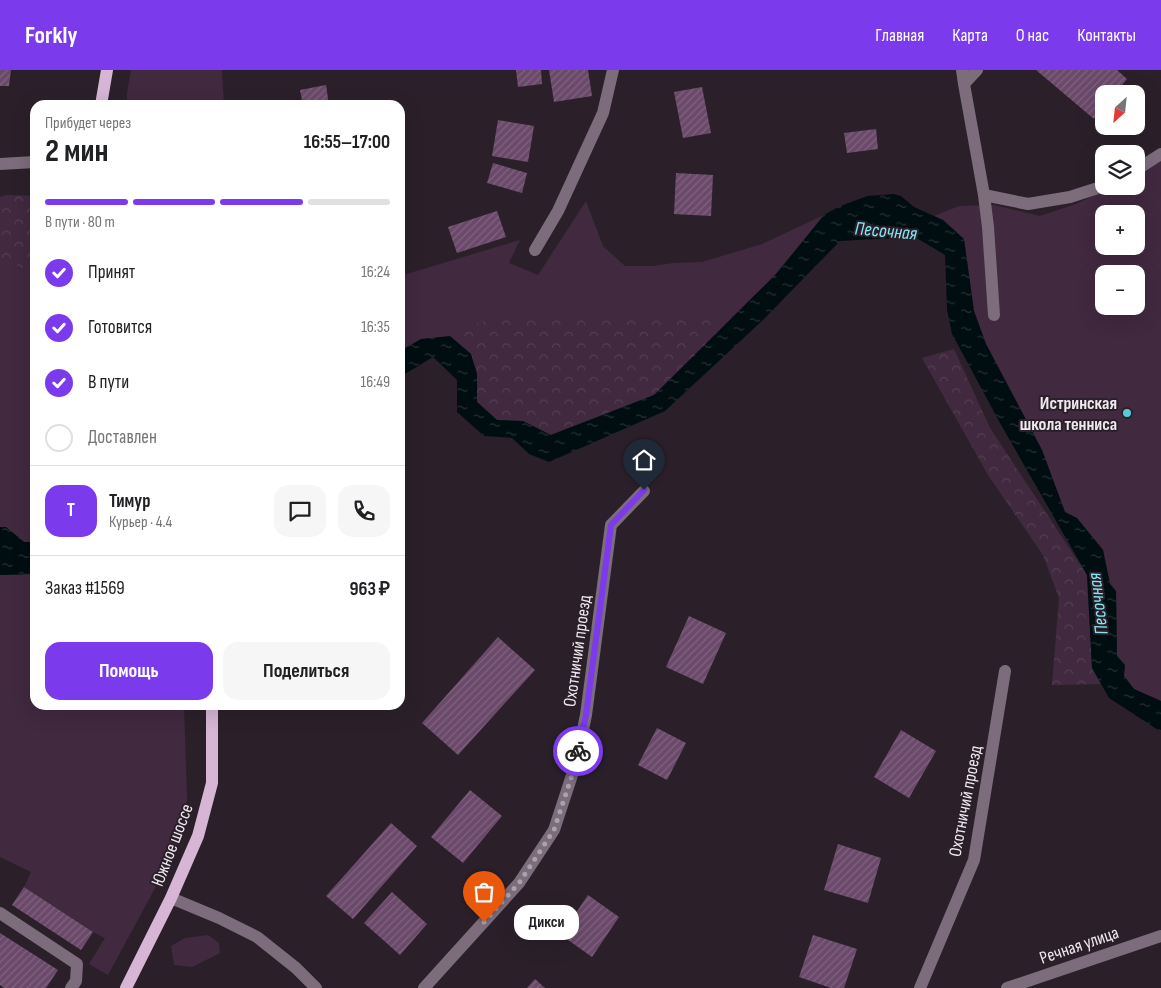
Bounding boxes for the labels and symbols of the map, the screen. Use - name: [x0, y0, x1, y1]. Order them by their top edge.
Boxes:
- north arrow: [1095, 85, 1145, 135]
- water label: Песочная: [854, 217, 919, 246]
- place label: Истринская школа тенниса: [1020, 393, 1117, 435]
- marker: Истринская школа тенниса: [1121, 407, 1133, 419]
- pin: [623, 439, 665, 490]
- water label: Песочная: [1083, 571, 1114, 636]
- street label: Охотничий проезд: [559, 593, 596, 708]
- courier: [553, 726, 603, 776]
- street label: Охотничий проезд: [944, 743, 987, 858]
- street label: Южное шоссе: [147, 801, 198, 889]
- pin: [463, 871, 505, 922]
- callout: Дикси: [514, 904, 579, 940]
- street label: Речная улица: [1037, 922, 1122, 969]

